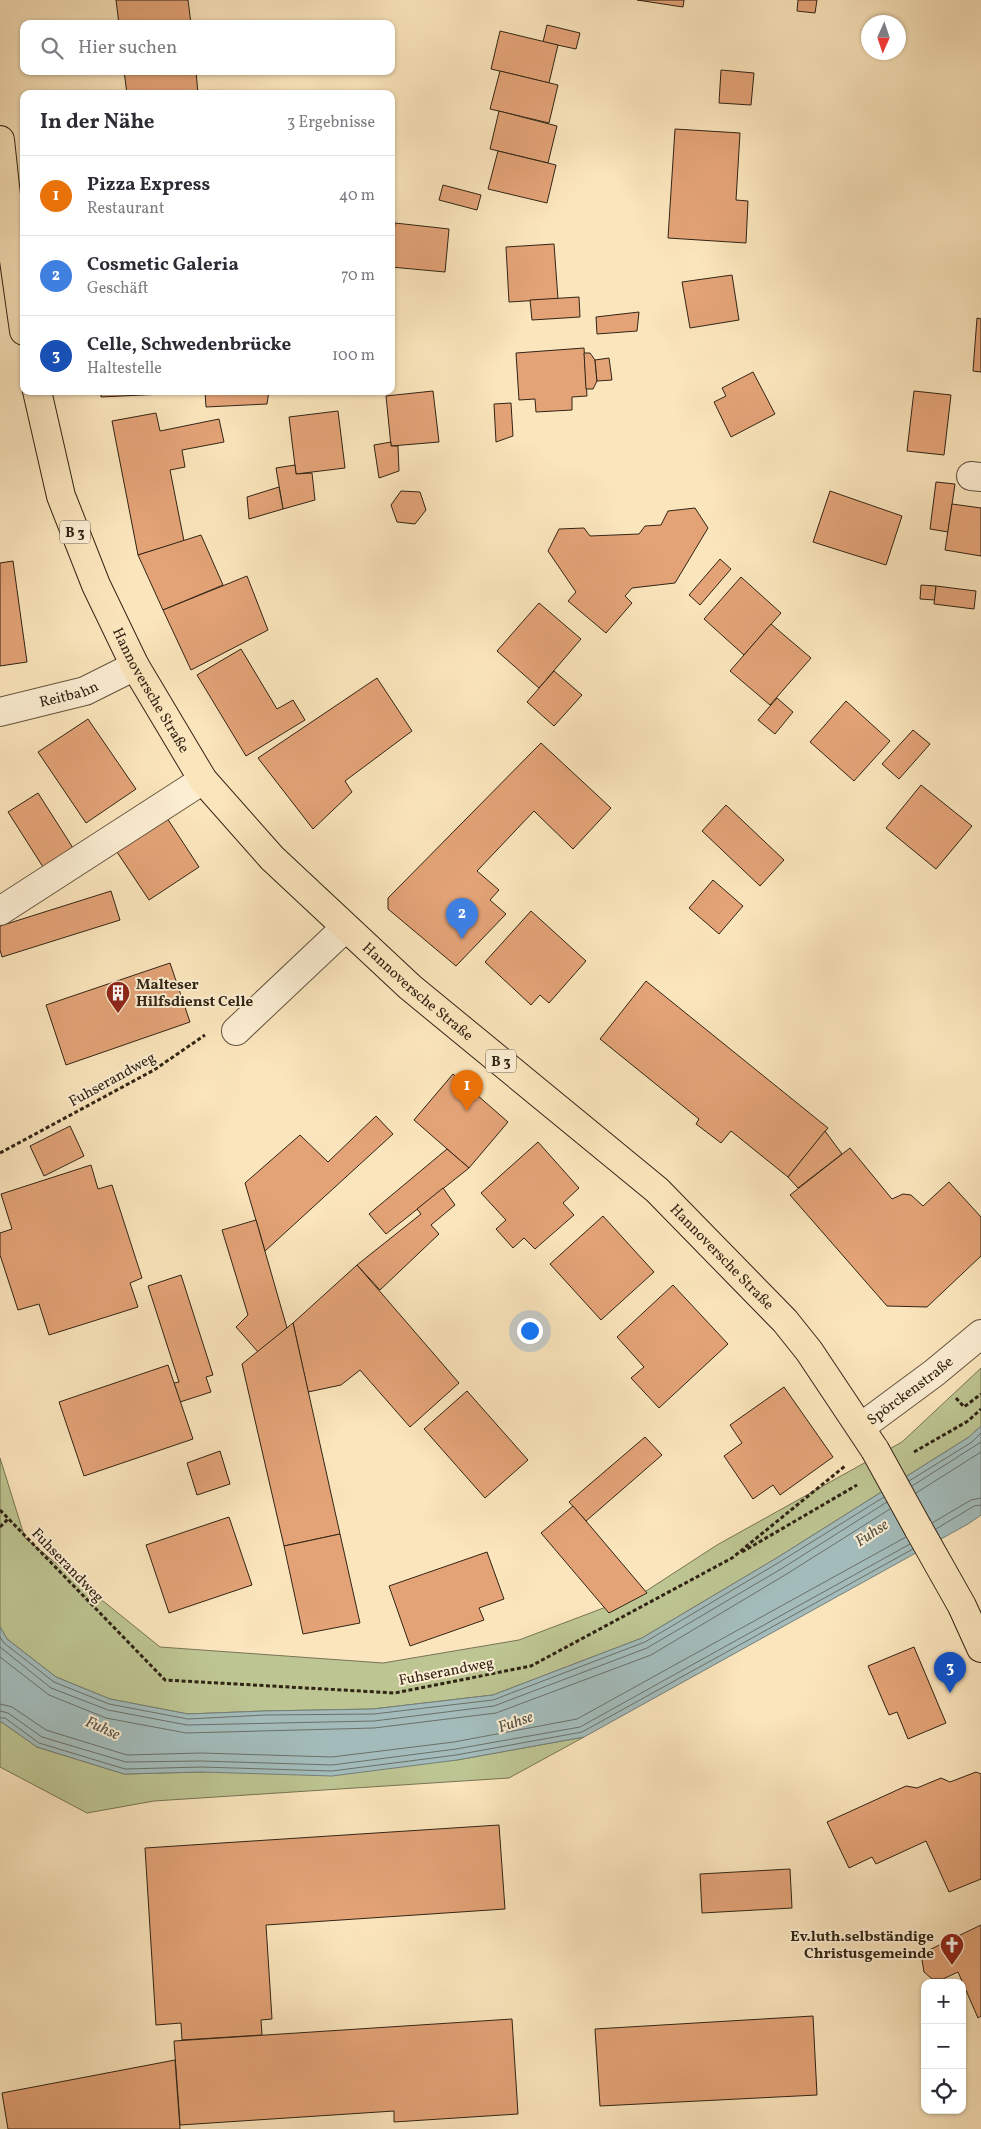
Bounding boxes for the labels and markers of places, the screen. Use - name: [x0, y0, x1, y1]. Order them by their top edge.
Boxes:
- pin: 2: [446, 898, 478, 939]
- place label: Malteser Hilfsdienst Celle: [136, 975, 254, 1013]
- building icon: Malteser Hilfsdienst Celle: [105, 980, 131, 1014]
- pin: 1: [451, 1070, 483, 1111]
- pin: 3: [934, 1652, 966, 1693]
- place label: Ev.luth.selbständige Christusgemeinde: [790, 1927, 934, 1965]
- church icon: Ev.luth.selbständige Christusgemeinde: [939, 1932, 965, 1966]

